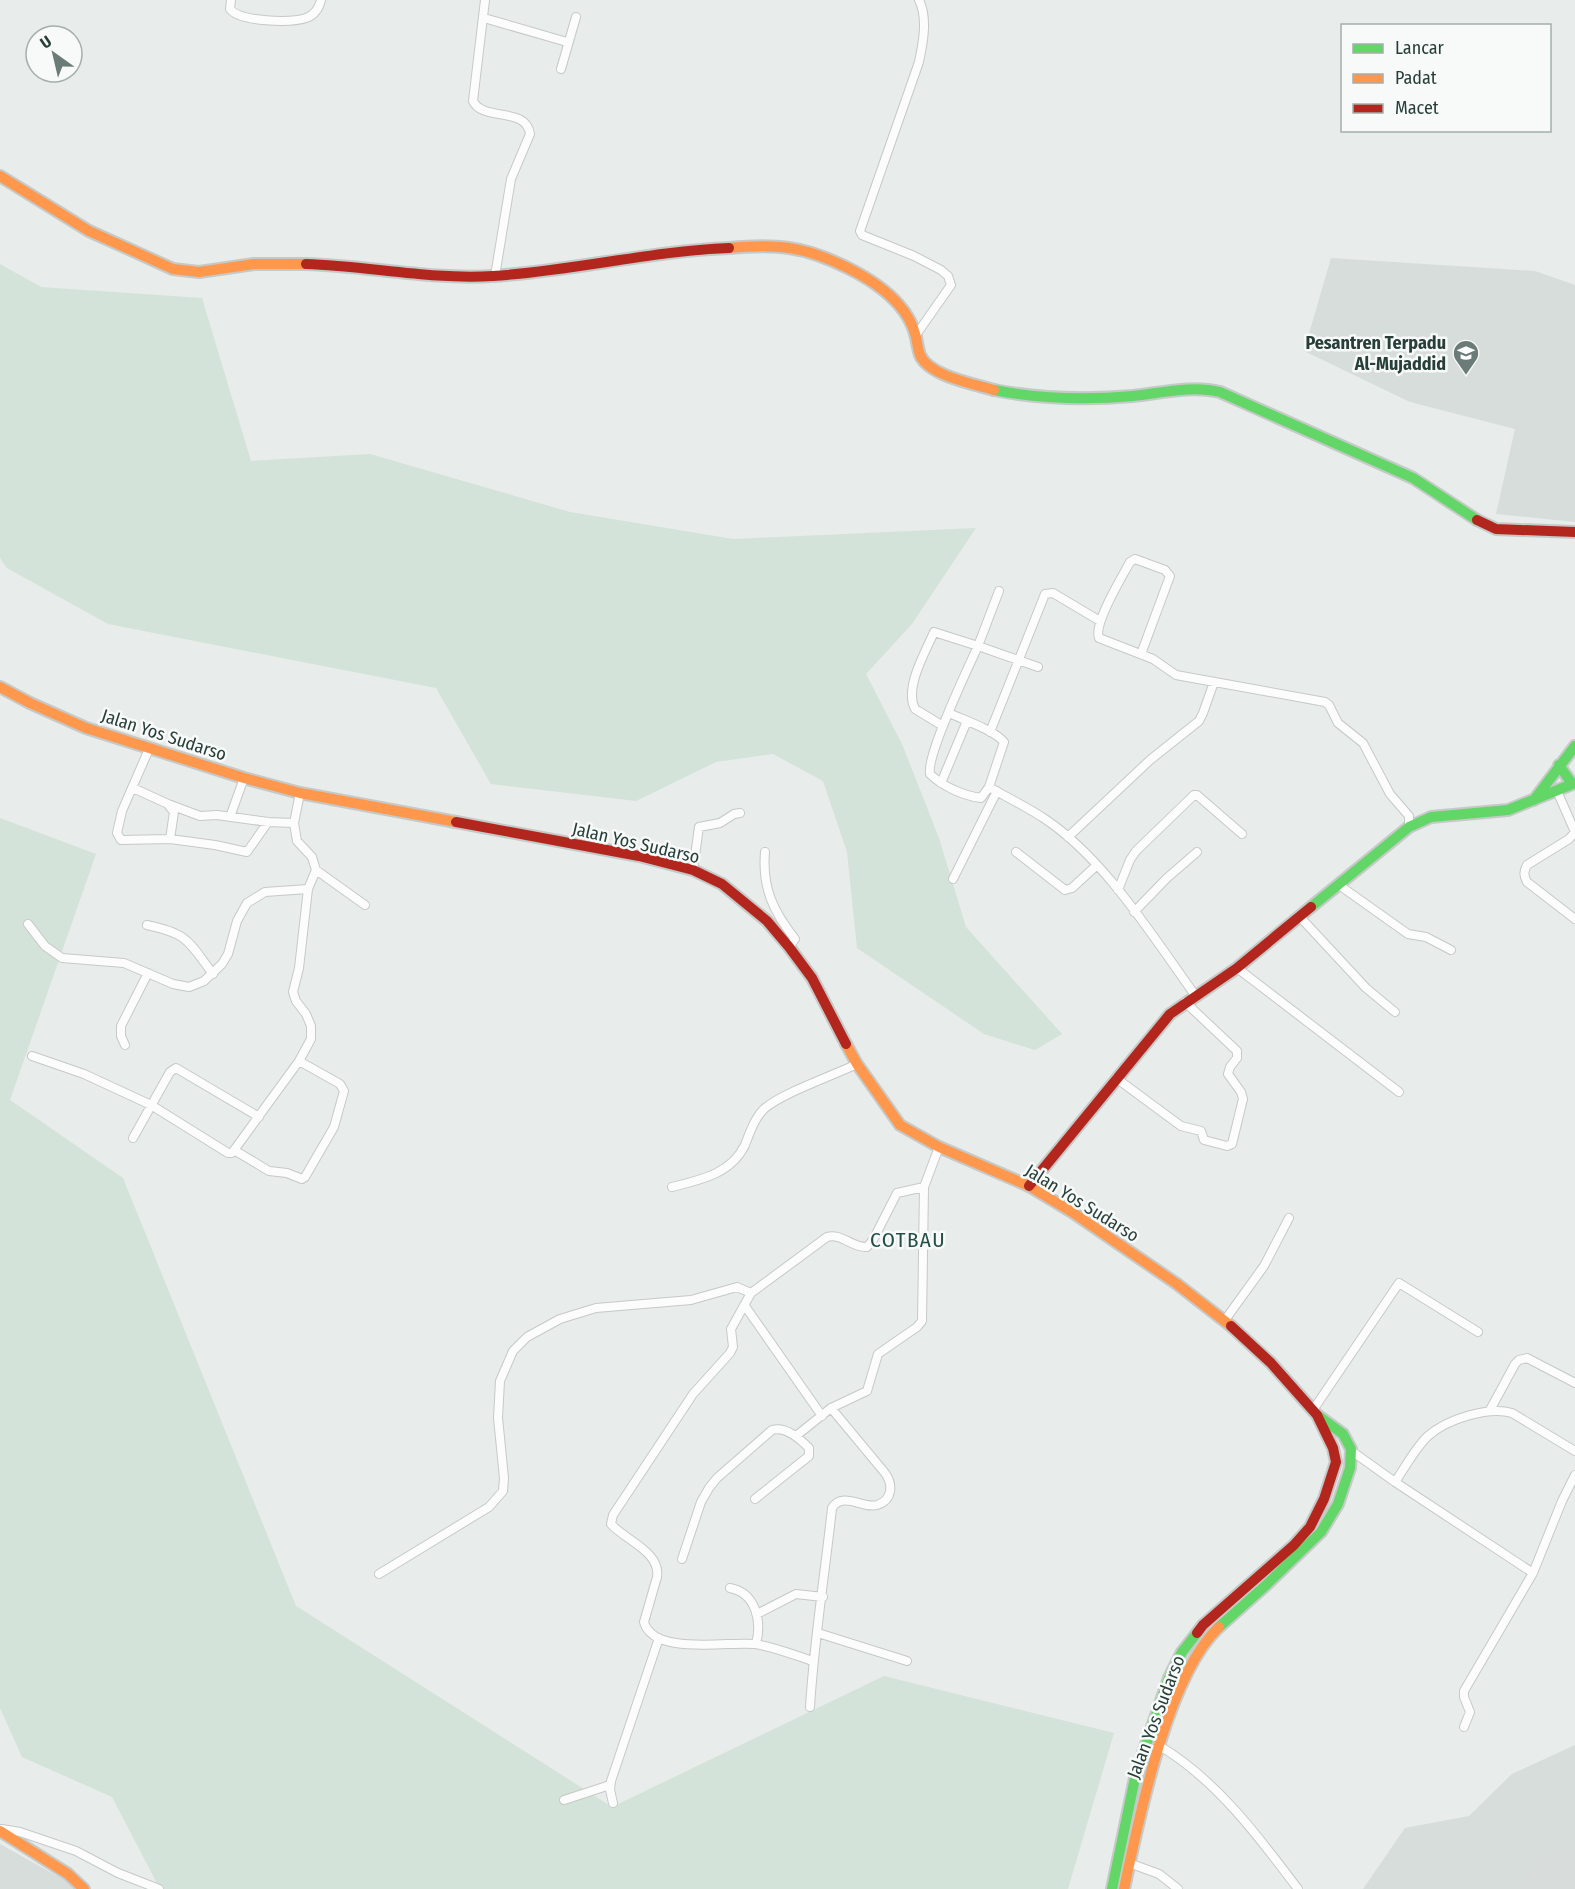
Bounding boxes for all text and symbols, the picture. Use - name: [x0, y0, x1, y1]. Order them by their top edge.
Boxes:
- north arrow: [24, 24, 84, 84]
- legend: [1341, 24, 1551, 132]
- text: U: [37, 31, 55, 52]
- text: Lancar: [1395, 37, 1444, 59]
- text: Padat: [1395, 67, 1437, 89]
- text: Macet: [1395, 97, 1439, 119]
- place label: Pesantren Terpadu Al-Mujaddid: [1305, 332, 1446, 375]
- school or university icon: Pesantren Terpadu Al-Mujaddid: [1451, 338, 1481, 376]
- street label: Jalan Yos Sudarso: [99, 704, 229, 766]
- street label: Jalan Yos Sudarso: [570, 818, 702, 868]
- street label: Jalan Yos Sudarso: [1021, 1159, 1143, 1247]
- district label: COTBAU: [870, 1227, 946, 1253]
- street label: Jalan Yos Sudarso: [1122, 1652, 1190, 1782]

